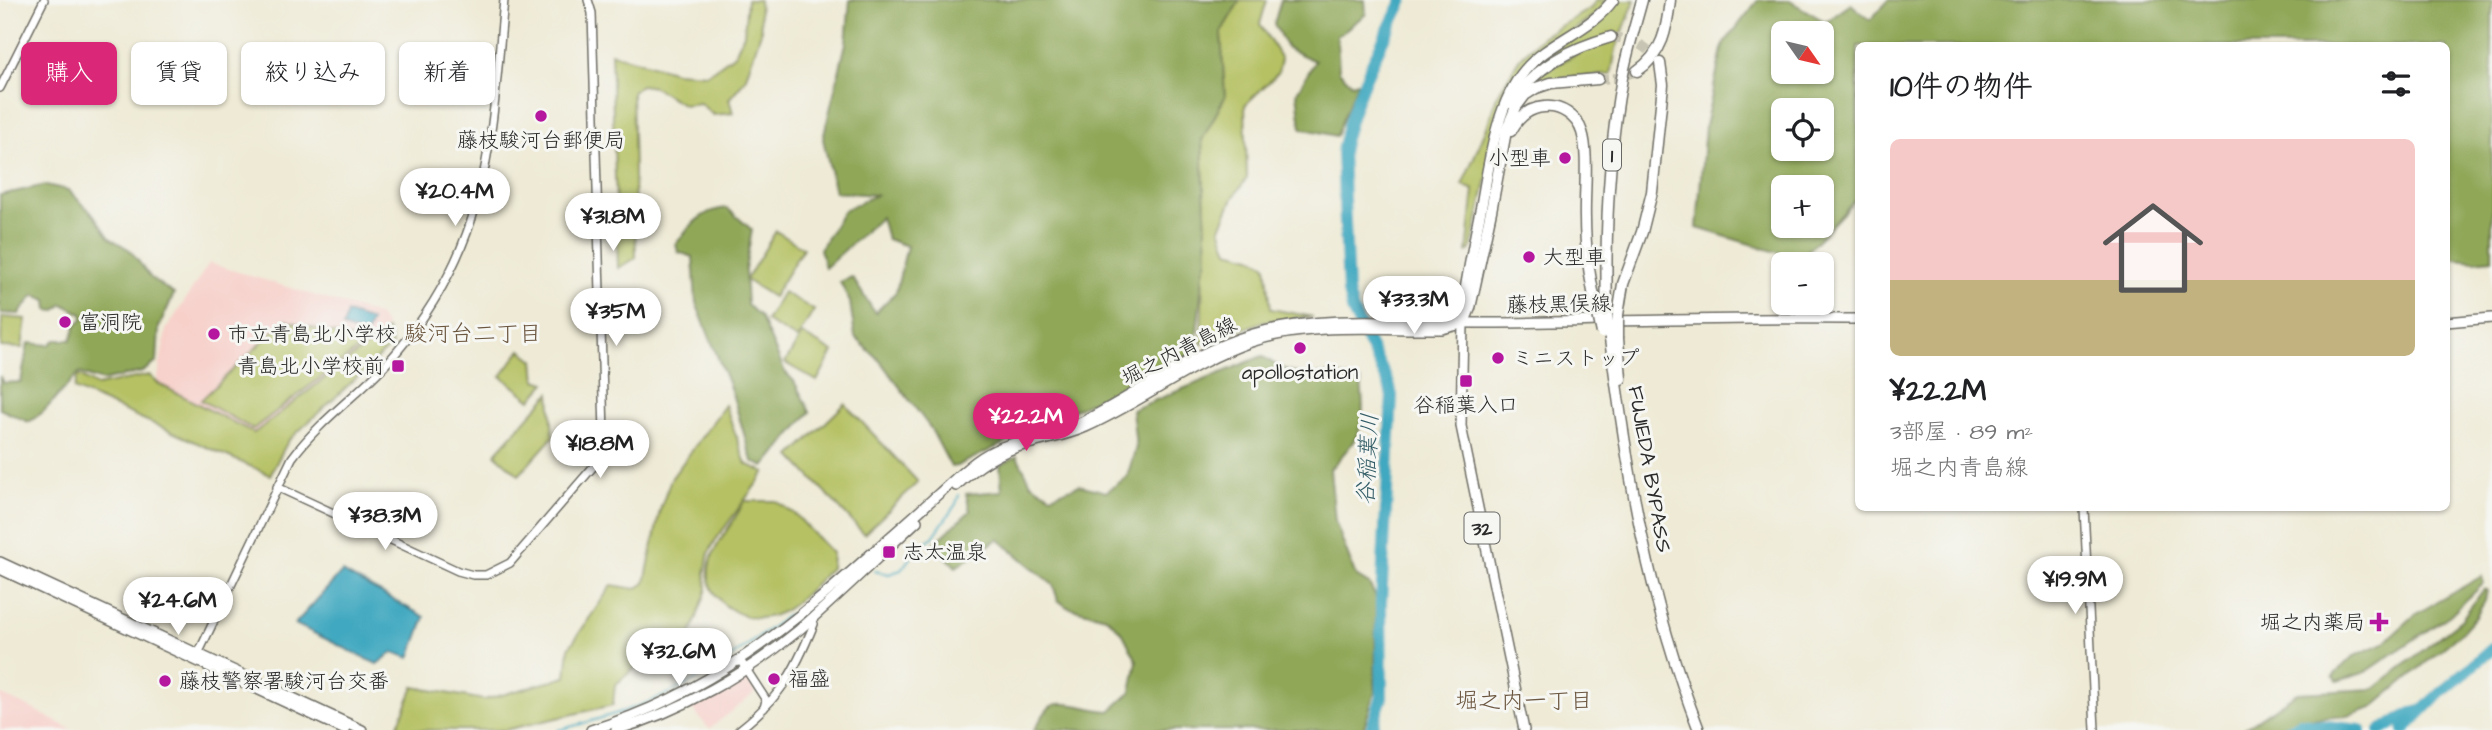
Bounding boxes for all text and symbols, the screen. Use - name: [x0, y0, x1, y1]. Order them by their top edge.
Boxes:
- north arrow: [1771, 21, 1834, 84]
- map controls: [1771, 21, 1834, 315]
- chip: 購入: [21, 42, 117, 105]
- chip: 賃貸: [131, 42, 227, 105]
- chip: 絞り込み: [241, 42, 385, 105]
- chip: 新着: [399, 42, 495, 105]
- icon: filters: [2377, 65, 2415, 103]
- text: 10件の物件: [1890, 66, 2033, 108]
- button: locate: [1771, 98, 1834, 161]
- marker: 藤枝駿河台郵便局: [533, 108, 549, 124]
- place label: 藤枝駿河台郵便局: [457, 126, 625, 155]
- road number: 1: [1603, 140, 1621, 170]
- place label: 小型車: [1488, 144, 1551, 173]
- marker: 小型車: [1557, 150, 1573, 166]
- pin: ¥20.4M: [398, 168, 512, 228]
- text: ¥20.4M: [416, 175, 494, 207]
- button: +: [1771, 175, 1834, 238]
- icon: home: [2090, 185, 2216, 311]
- pin: ¥31.8M: [556, 194, 670, 253]
- text: ¥31.8M: [581, 200, 645, 232]
- place label: 大型車: [1543, 243, 1606, 272]
- marker: 大型車: [1521, 249, 1537, 265]
- button: −: [1771, 252, 1834, 315]
- pin: ¥33.3M: [1357, 276, 1471, 336]
- text: ¥33.3M: [1379, 283, 1449, 315]
- pin: ¥35M: [575, 288, 657, 348]
- street label: 藤枝黒俣線: [1506, 289, 1612, 320]
- text: ¥35M: [586, 295, 646, 327]
- place label: 富洞院: [79, 308, 142, 337]
- street label: 堀之内青島線: [1117, 310, 1242, 393]
- marker: 富洞院: [57, 314, 73, 330]
- district label: 駿河台二丁目: [404, 318, 542, 350]
- place label: 市立青島北小学校: [228, 320, 396, 349]
- marker: 市立青島北小学校: [206, 326, 222, 342]
- marker: apollostation: [1292, 340, 1308, 356]
- place label: ミニストップ: [1512, 344, 1640, 373]
- marker: ミニストップ: [1490, 350, 1506, 366]
- place label: 青島北小学校前: [237, 352, 384, 381]
- marker: 青島北小学校前: [390, 358, 406, 374]
- place label: apollostation: [1242, 358, 1358, 388]
- text: ¥22.2M: [1890, 370, 1987, 412]
- marker: 谷稲葉入口: [1458, 373, 1474, 389]
- street label: FUJIEDA BYPASS: [1621, 384, 1678, 555]
- place label: 谷稲葉入口: [1414, 391, 1519, 420]
- pin: ¥22.2M: [969, 393, 1083, 453]
- text: ¥22.2M: [989, 400, 1063, 432]
- water label: 谷稲葉川: [1350, 412, 1386, 506]
- text: 3部屋 · 89 m²: [1890, 416, 2033, 448]
- pin: ¥18.8M: [543, 420, 657, 480]
- text: ¥18.8M: [566, 427, 634, 459]
- text: 堀之内青島線: [1890, 452, 2028, 484]
- pin: ¥38.3M: [328, 492, 442, 552]
- text: ¥38.3M: [349, 499, 421, 531]
- road number: 32: [1464, 512, 1500, 544]
- place label: 志太温泉: [903, 538, 987, 567]
- marker: 志太温泉: [881, 544, 897, 560]
- pin: ¥19.9M: [2018, 556, 2132, 616]
- text: ¥19.9M: [2043, 563, 2107, 595]
- pin: ¥24.6M: [121, 578, 235, 637]
- text: ¥24.6M: [139, 584, 217, 616]
- place label: 堀之内薬局: [2260, 608, 2365, 637]
- marker: 堀之内薬局: [2371, 614, 2387, 630]
- pin: ¥32.6M: [622, 628, 736, 688]
- text: ¥32.6M: [642, 635, 716, 667]
- place label: 福盛: [788, 665, 830, 694]
- place label: 藤枝警察署駿河台交番: [179, 667, 389, 696]
- marker: 福盛: [766, 671, 782, 687]
- marker: 藤枝警察署駿河台交番: [157, 673, 173, 689]
- district label: 堀之内一丁目: [1455, 685, 1593, 717]

